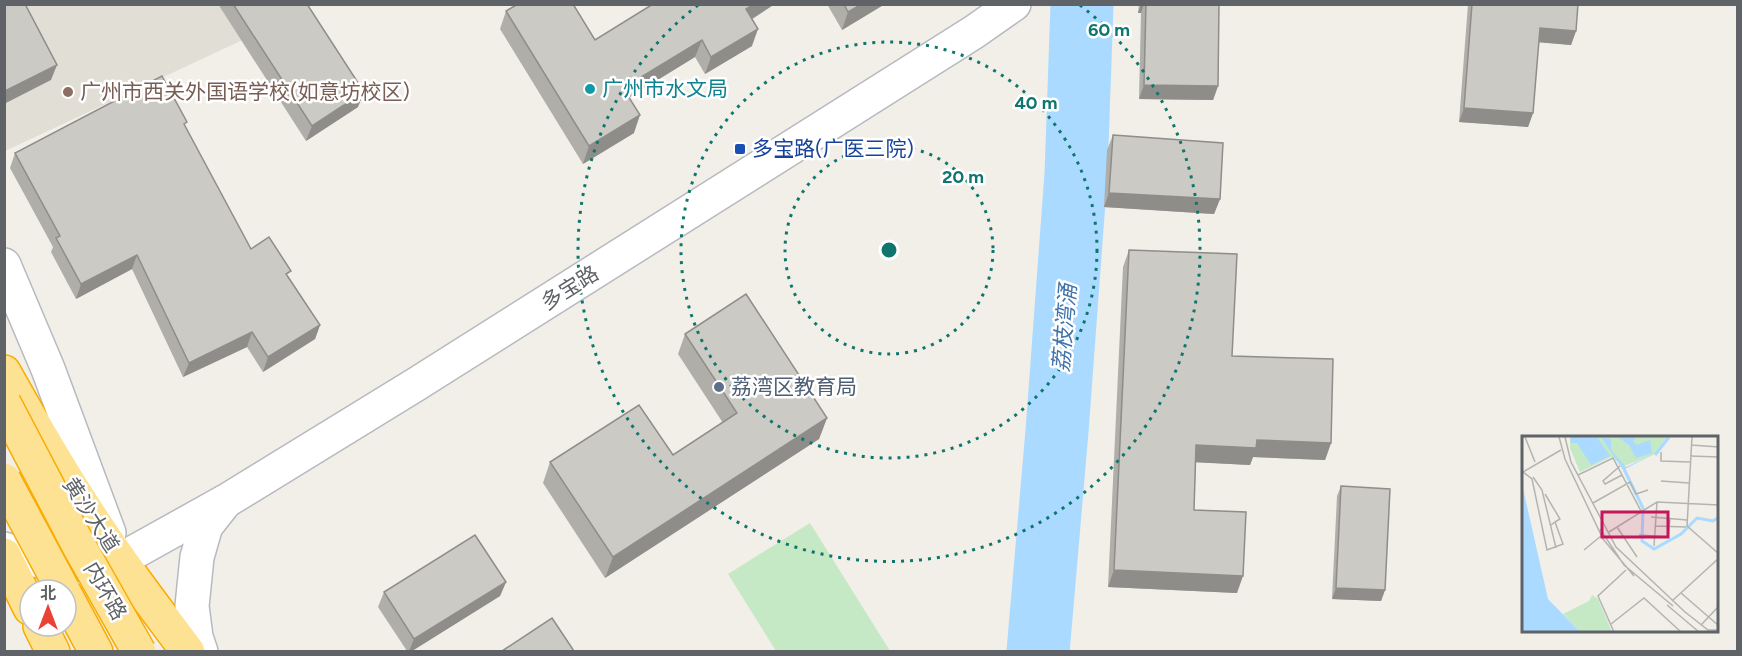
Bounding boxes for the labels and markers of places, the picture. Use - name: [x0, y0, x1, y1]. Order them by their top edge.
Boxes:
- place label: 广州市水文局: [602, 76, 728, 101]
- place label: 广州市西关外国语学校(如意坊校区): [80, 79, 410, 104]
- marker: 广州市水文局: [583, 82, 597, 96]
- marker: 广州市西关外国语学校(如意坊校区): [61, 85, 75, 99]
- place label: 多宝路(广医三院): [752, 136, 914, 161]
- marker: 多宝路(广医三院): [733, 142, 747, 156]
- centre of rings: [879, 240, 899, 260]
- place label: 荔湾区教育局: [731, 374, 857, 399]
- marker: 荔湾区教育局: [712, 380, 726, 394]

